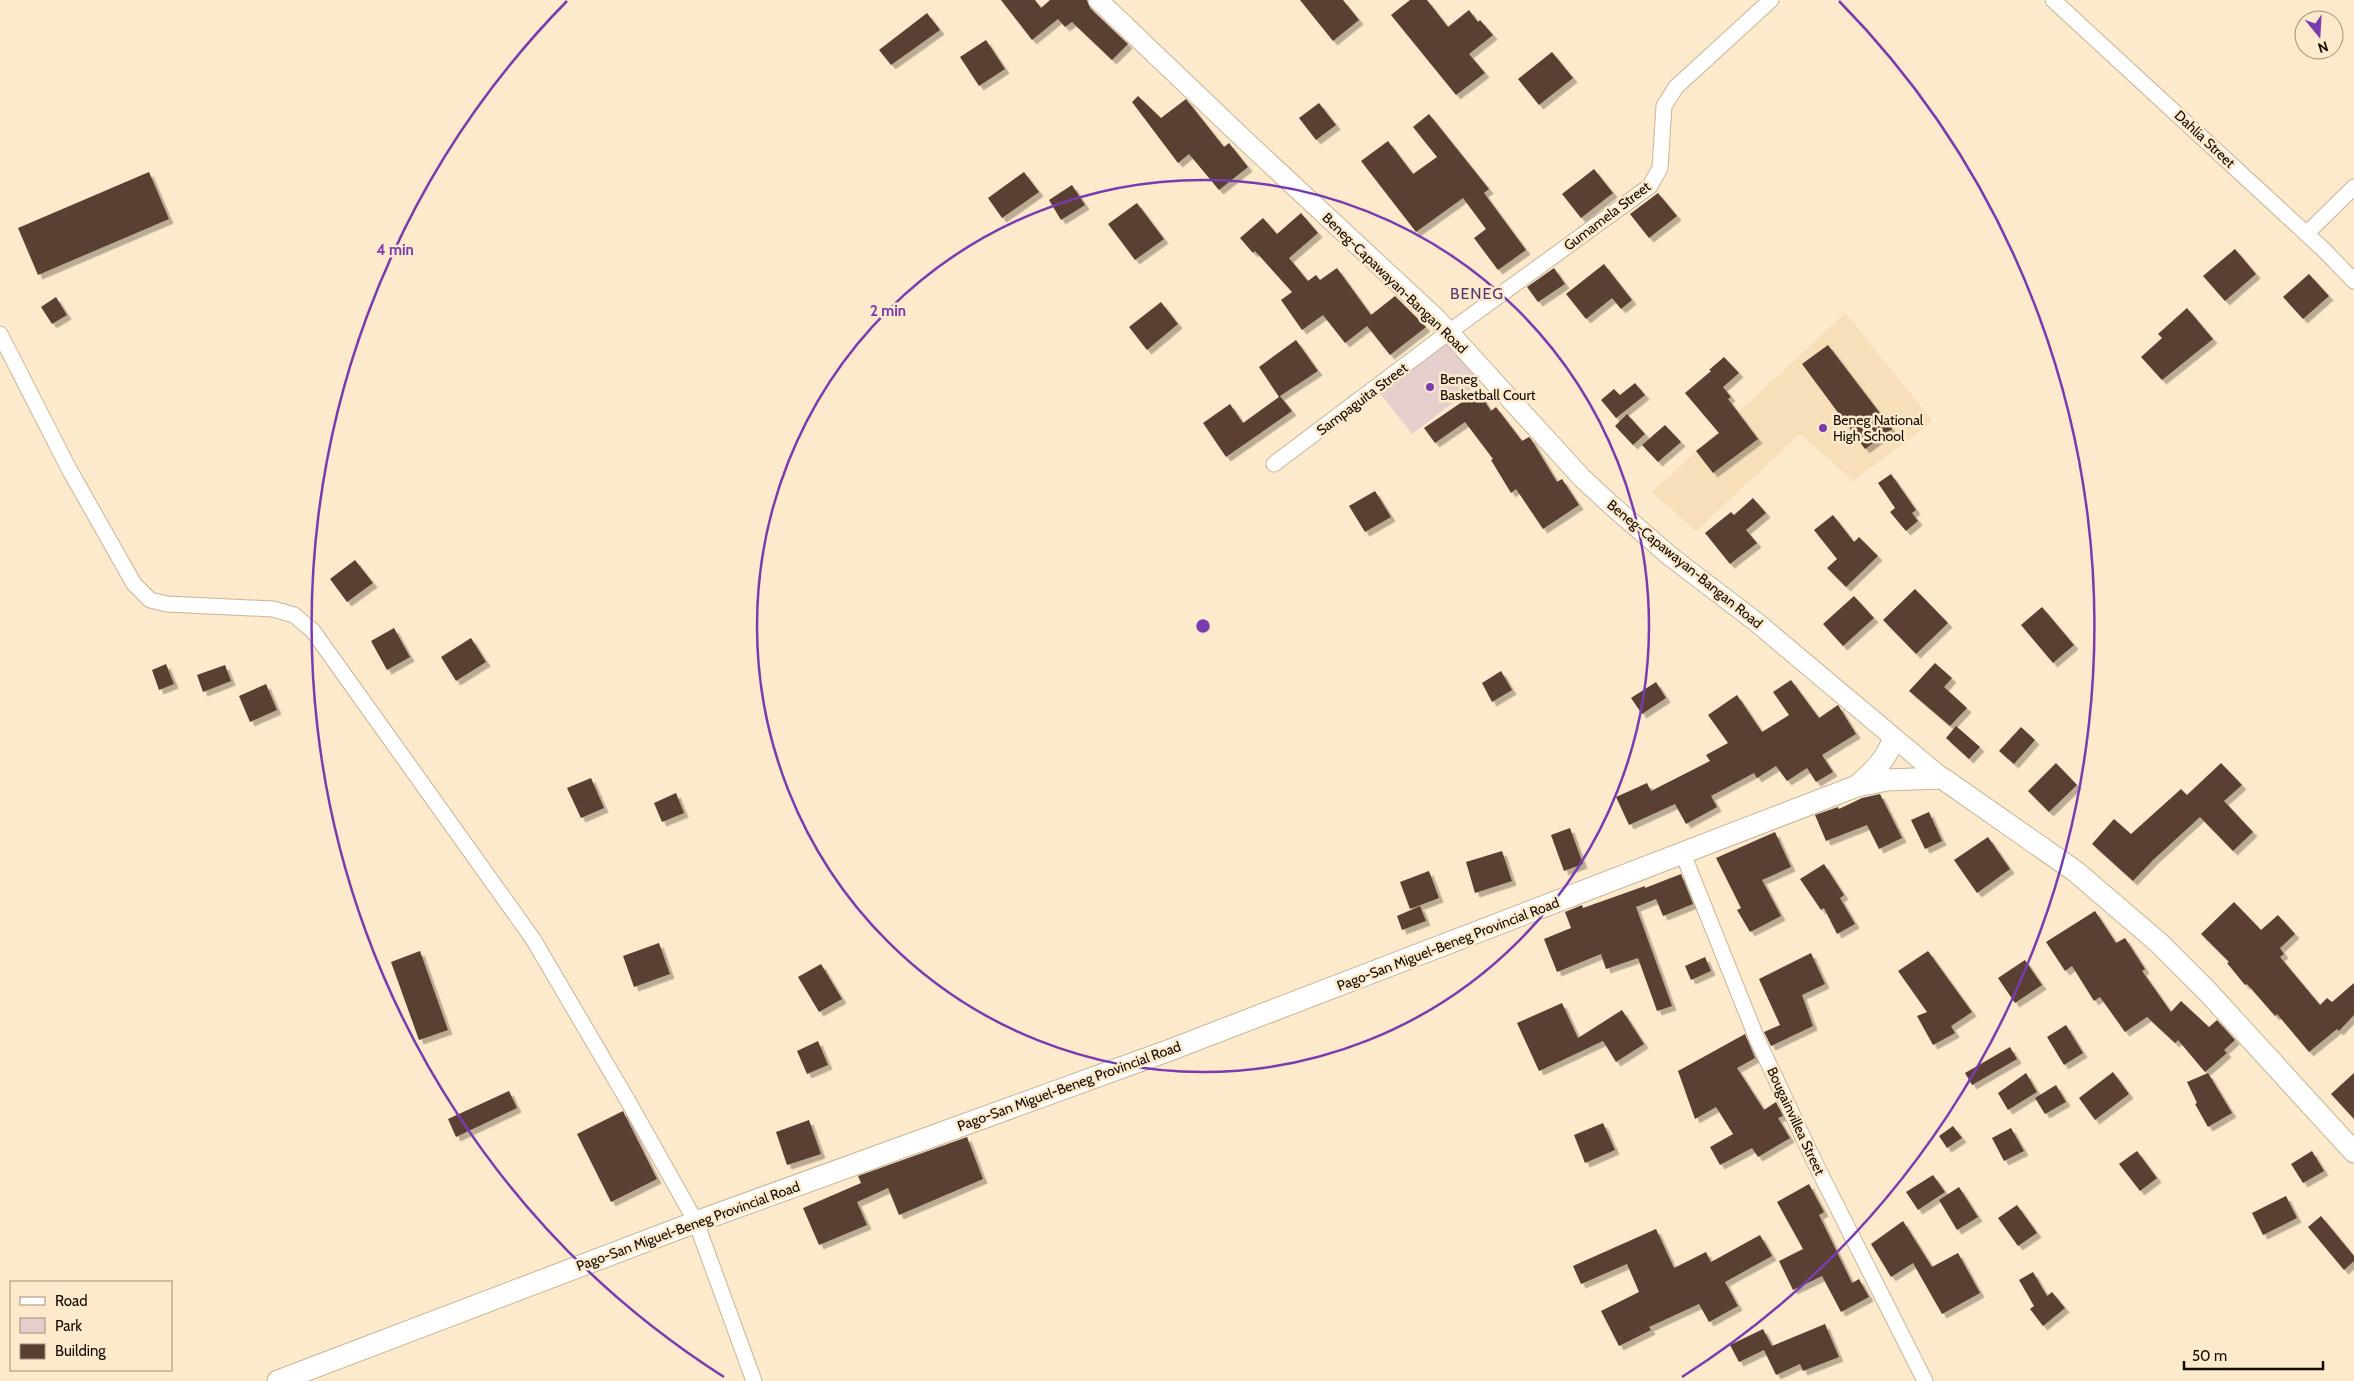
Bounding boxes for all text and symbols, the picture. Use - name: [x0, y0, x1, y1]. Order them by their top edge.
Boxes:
- north arrow: [2294, 10, 2344, 60]
- text: N: [2316, 37, 2331, 57]
- street label: Dahlia Street: [2171, 106, 2239, 172]
- street label: Gumamela Street: [1560, 177, 1654, 255]
- street label: Beneg-Capawayan-Bangan Road: [1319, 209, 1471, 357]
- text: 4 min: [376, 241, 414, 259]
- district label: BENEG: [1450, 284, 1504, 303]
- text: 2 min: [870, 302, 906, 320]
- street label: Sampaguita Street: [1313, 359, 1411, 439]
- place label: Beneg Basketball Court: [1440, 370, 1536, 404]
- marker: Beneg Basketball Court: [1424, 381, 1436, 393]
- place label: Beneg National High School: [1833, 411, 1924, 445]
- marker: Beneg National High School: [1817, 422, 1829, 434]
- street label: Beneg-Capawayan-Bangan Road: [1604, 496, 1766, 632]
- centre of rings: [1194, 617, 1212, 635]
- street label: Pago-San Miguel-Beneg Provincial Road: [1334, 893, 1562, 995]
- street label: Pago-San Miguel-Beneg Provincial Road: [955, 1037, 1183, 1135]
- street label: Bougainvillea Street: [1763, 1064, 1829, 1178]
- street label: Pago-San Miguel-Beneg Provincial Road: [574, 1177, 802, 1275]
- legend: [10, 1281, 172, 1371]
- text: Road: [55, 1292, 88, 1310]
- text: Park: [55, 1317, 82, 1335]
- scale bar: [2184, 1338, 2323, 1370]
- text: Building: [55, 1342, 106, 1360]
- text: 50 m: [2192, 1347, 2227, 1365]

